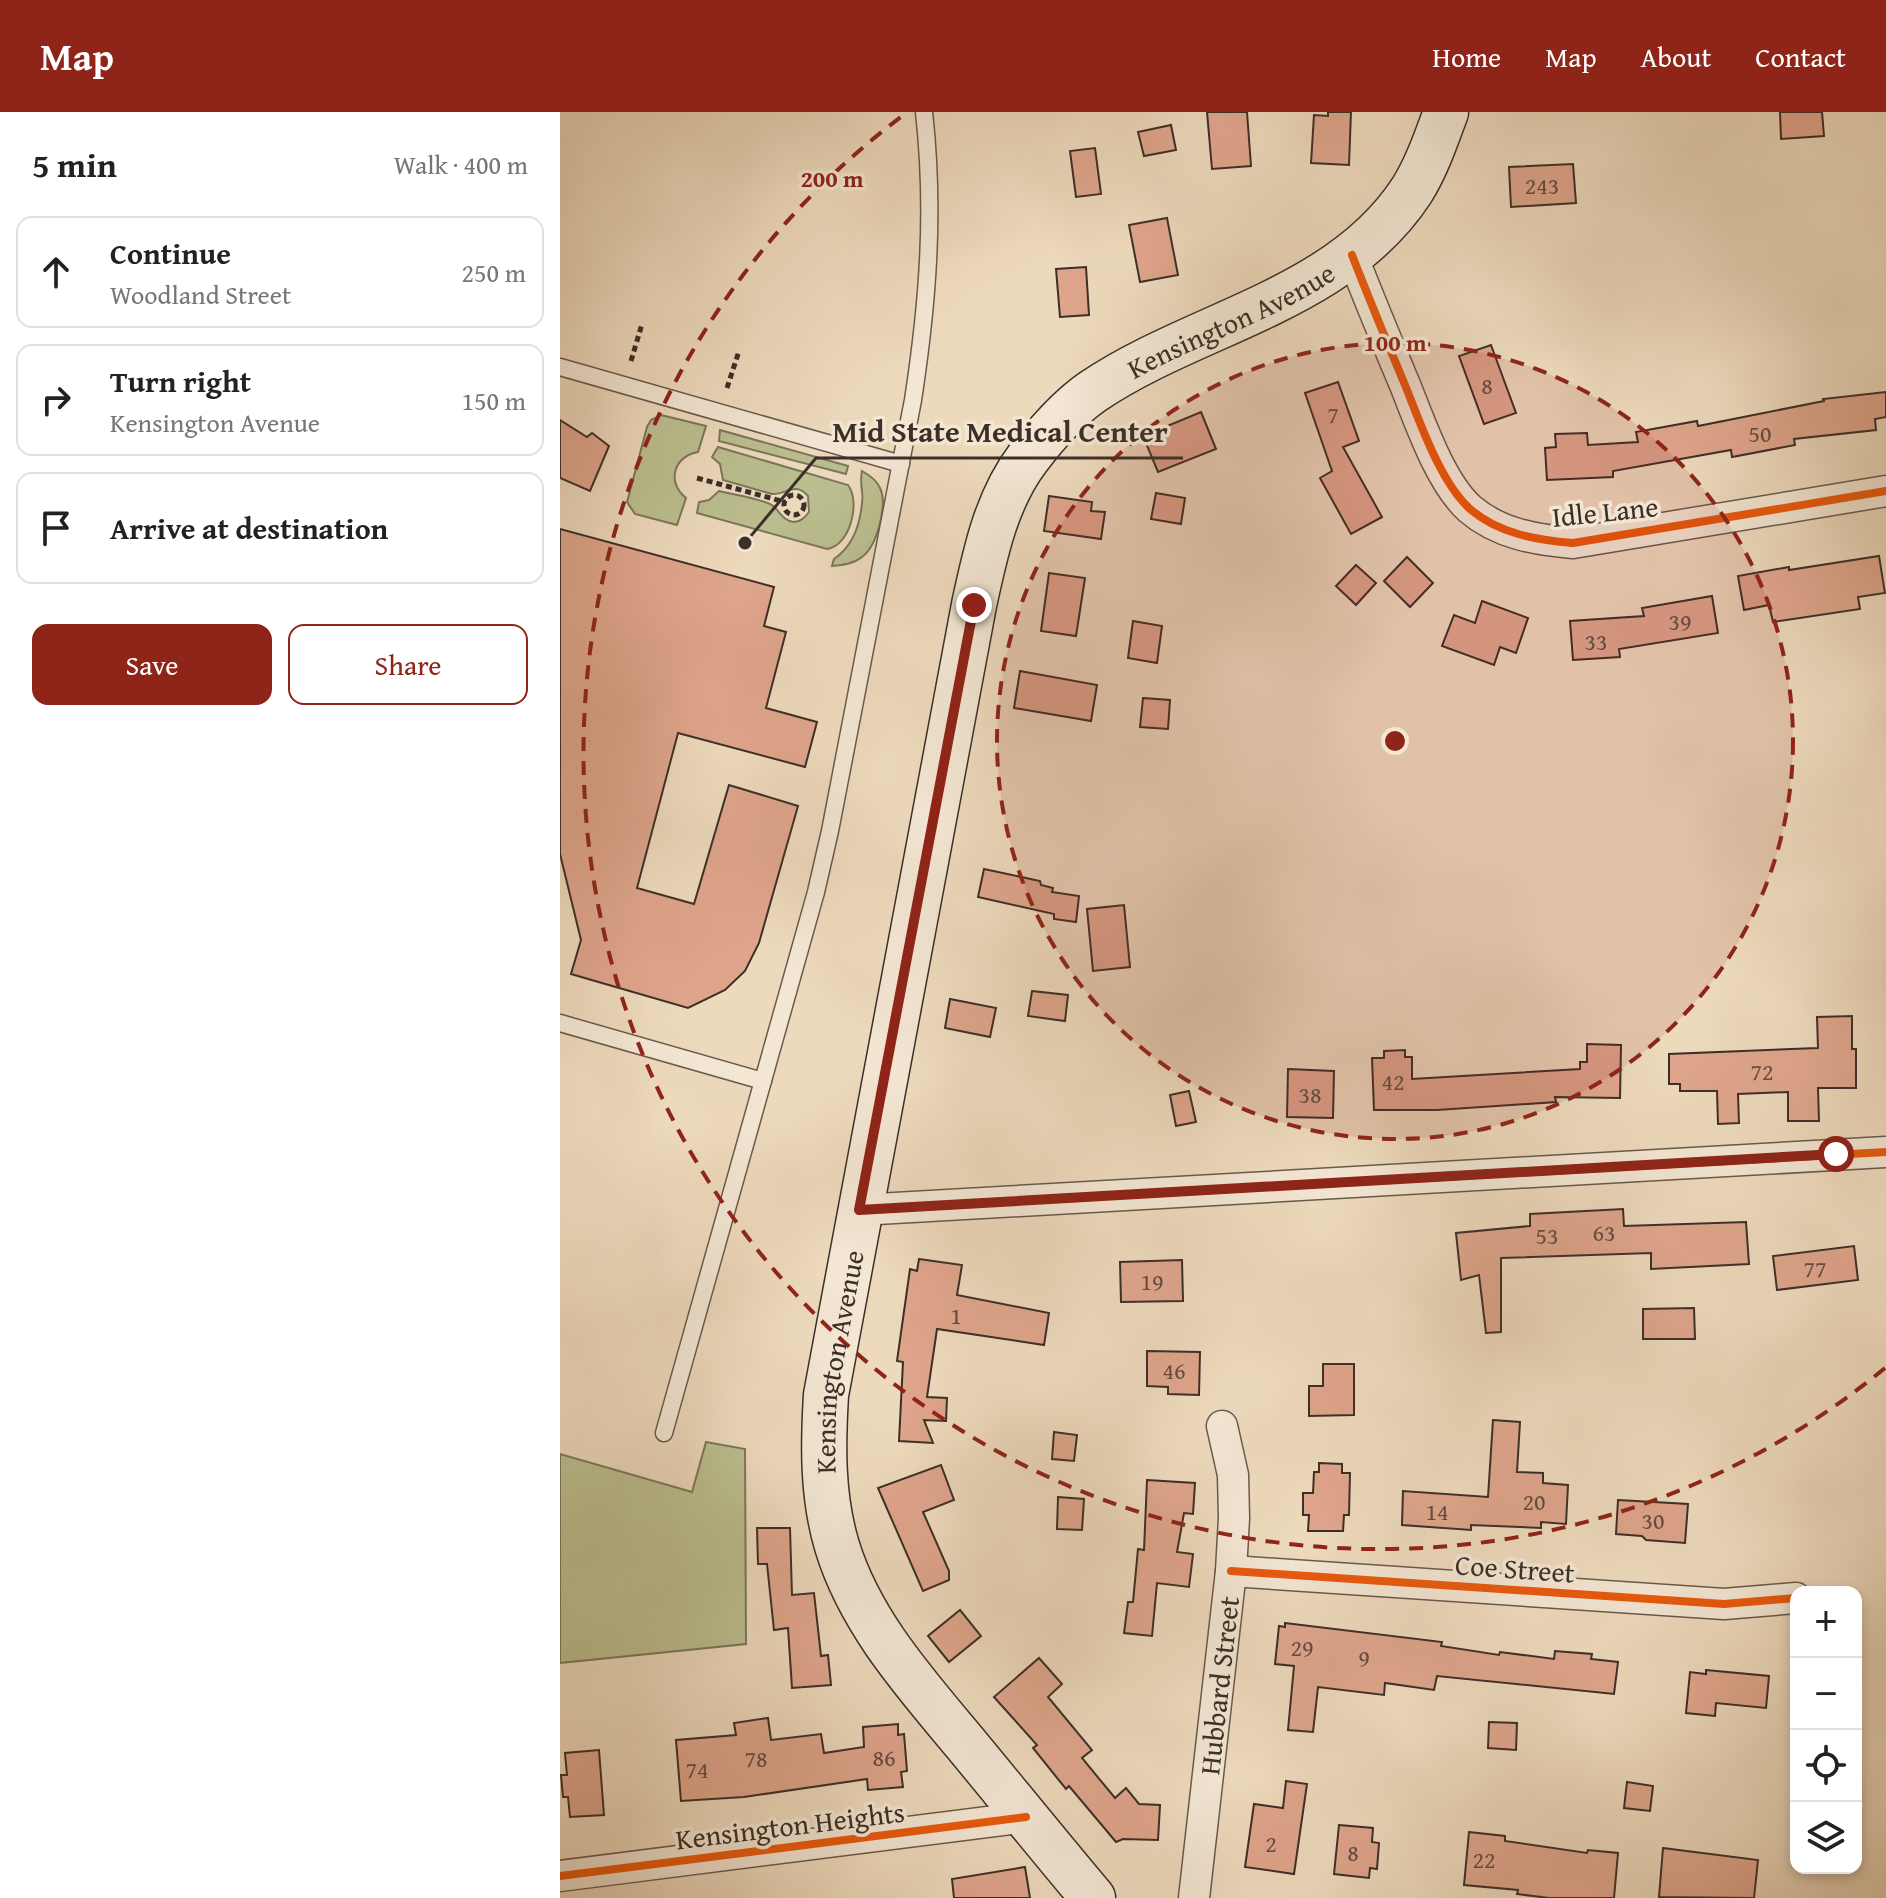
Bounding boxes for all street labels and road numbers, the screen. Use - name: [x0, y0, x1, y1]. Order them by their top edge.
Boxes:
- street label: Kensington Avenue: [1119, 252, 1342, 388]
- street label: Idle Lane: [1550, 485, 1660, 537]
- street label: Kensington Avenue: [804, 1246, 873, 1475]
- street label: Coe Street: [1454, 1543, 1576, 1593]
- street label: Hubbard Street: [1188, 1594, 1249, 1777]
- street label: Kensington Heights: [673, 1791, 907, 1859]

